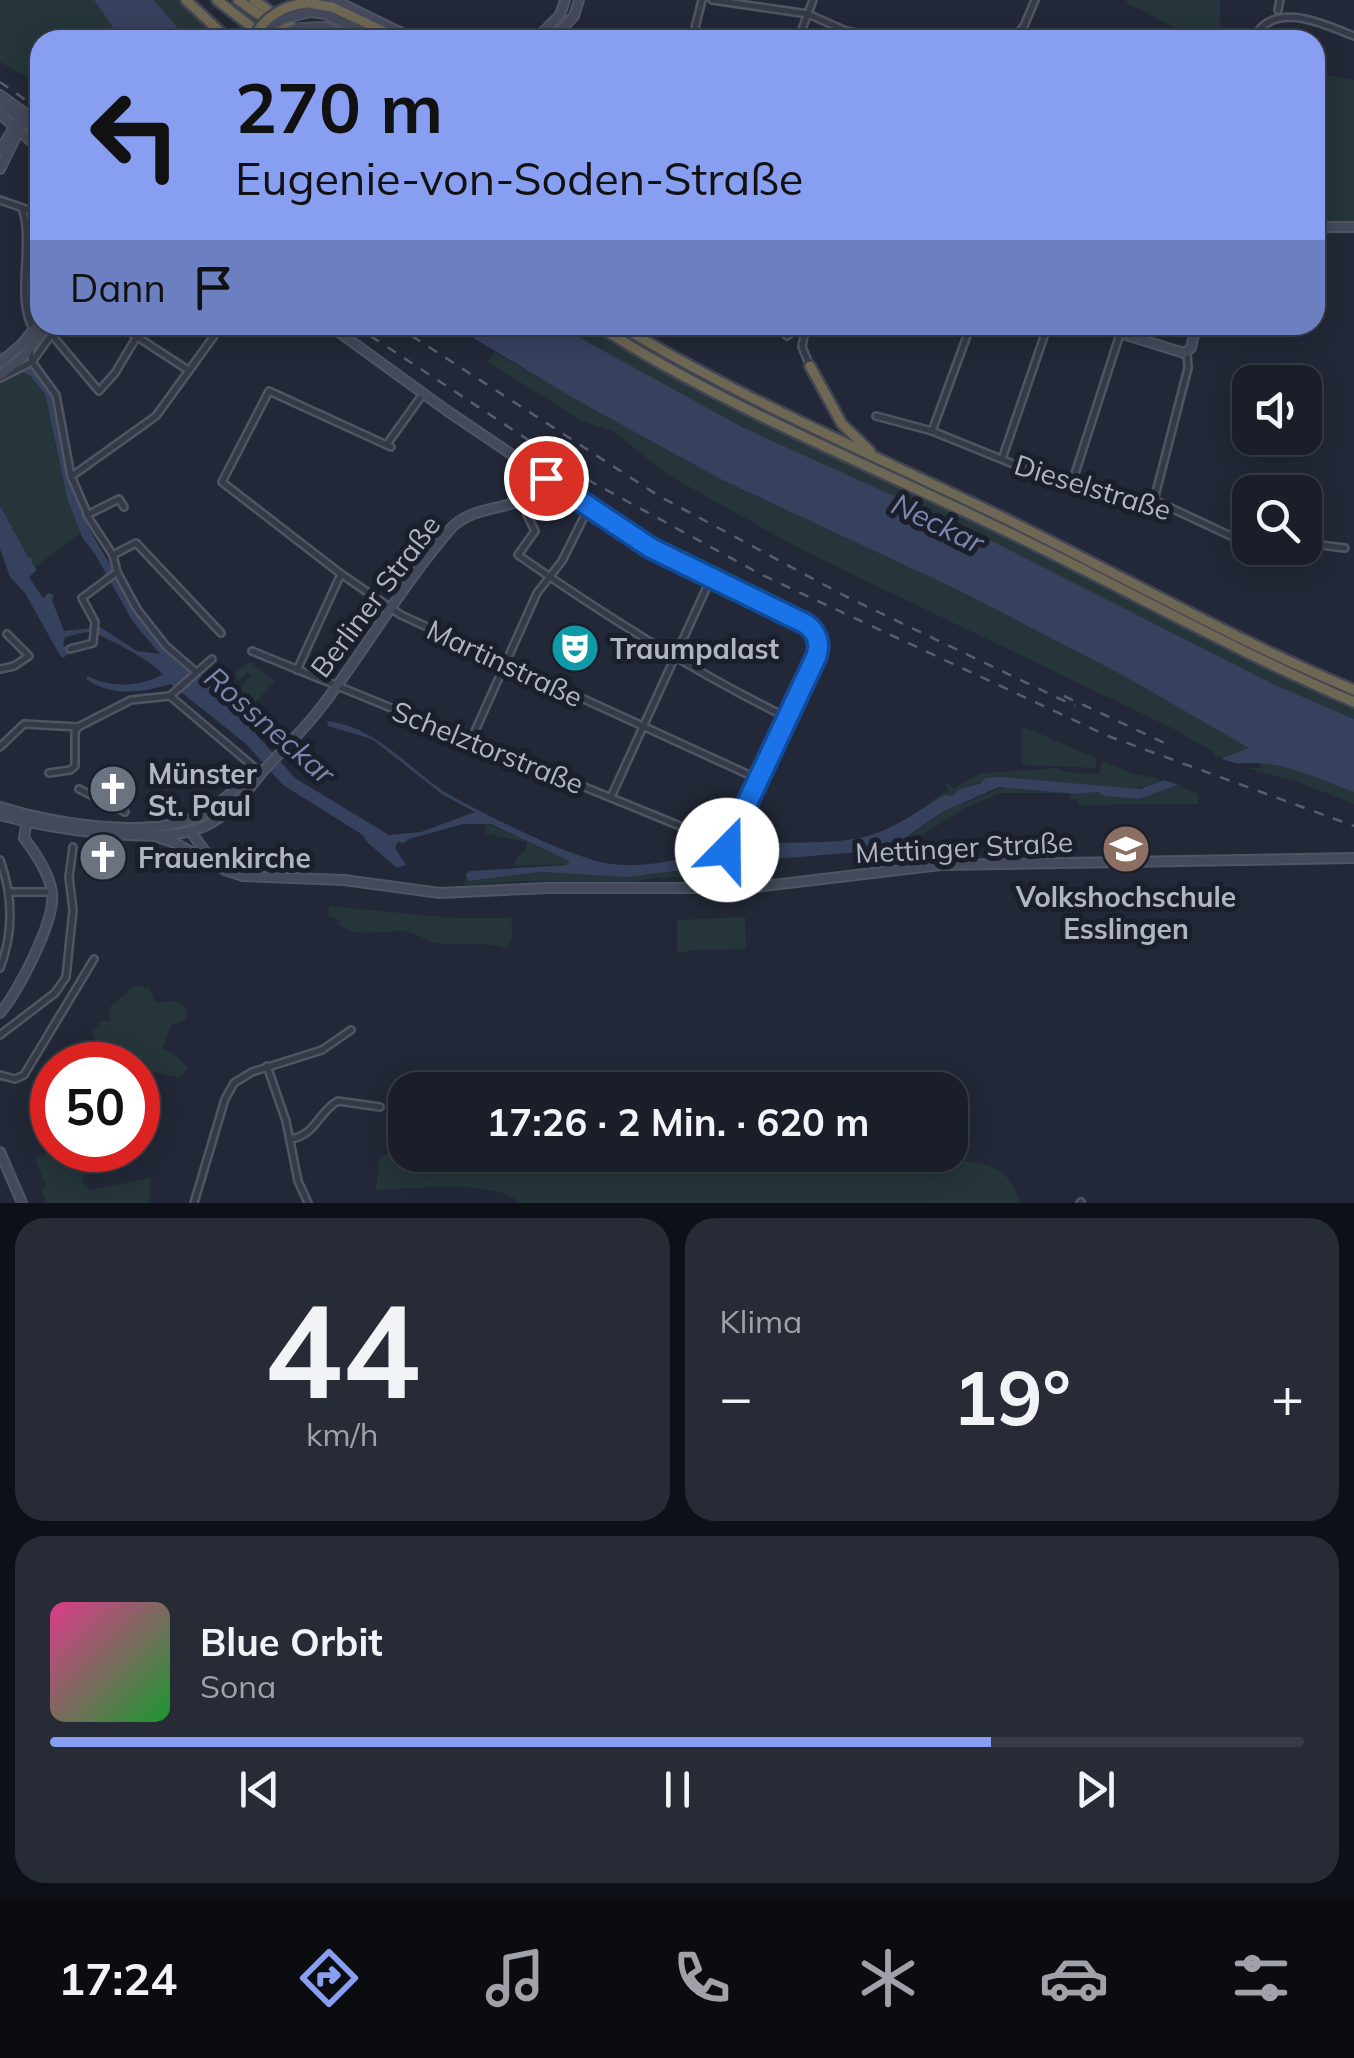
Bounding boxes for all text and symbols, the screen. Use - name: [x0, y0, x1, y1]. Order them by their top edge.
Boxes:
- text: 270 m: [235, 63, 443, 151]
- icon: left: [70, 70, 200, 200]
- text: Eugenie-von-Soden-Straße: [235, 150, 803, 206]
- icon: arrive: [186, 260, 241, 315]
- text: Dann: [70, 264, 166, 312]
- map controls: [1232, 365, 1322, 565]
- button: sound: [1232, 365, 1322, 455]
- pin: [504, 436, 589, 521]
- street label: Dieselstraße: [1010, 447, 1176, 527]
- icon: arrive: [519, 451, 574, 506]
- button: search: [1232, 475, 1322, 565]
- water label: Neckar: [886, 484, 991, 562]
- street label: Berliner Straße: [303, 508, 447, 684]
- street label: Martinstraße: [421, 612, 589, 714]
- theatre icon: Traumpalast: [549, 622, 601, 674]
- place label: Traumpalast: [610, 631, 780, 666]
- water label: Rossneckar: [197, 658, 344, 793]
- street label: Schelztorstraße: [387, 693, 589, 801]
- place label: Münster St. Paul: [148, 756, 257, 823]
- church icon: Münster St. Paul: [87, 763, 139, 815]
- position arrow: [675, 798, 779, 902]
- school or university icon: Volkshochschule Esslingen: [1100, 823, 1152, 875]
- street label: Mettinger Straße: [854, 824, 1074, 870]
- church icon: Frauenkirche: [77, 831, 129, 883]
- place label: Frauenkirche: [138, 840, 311, 875]
- place label: Volkshochschule Esslingen: [1015, 879, 1236, 946]
- speed limit sign: 50: [30, 1042, 160, 1172]
- text: 17:26 · 2 Min. · 620 m: [487, 1098, 869, 1146]
- text: 44: [264, 1267, 420, 1431]
- text: Klima: [720, 1301, 802, 1341]
- text: 19°: [953, 1350, 1071, 1444]
- text: −: [720, 1362, 753, 1431]
- text: +: [1271, 1362, 1304, 1431]
- text: km/h: [306, 1414, 378, 1454]
- text: Blue Orbit: [200, 1618, 383, 1666]
- text: Sona: [200, 1666, 276, 1706]
- icon: previous: [232, 1762, 287, 1817]
- icon: pause: [650, 1762, 705, 1817]
- icon: next: [1068, 1762, 1123, 1817]
- icon: directions: [294, 1943, 364, 2013]
- icon: music: [480, 1943, 550, 2013]
- icon: phone: [667, 1943, 737, 2013]
- icon: climate: [853, 1943, 923, 2013]
- icon: car: [1039, 1943, 1109, 2013]
- icon: filters: [1226, 1943, 1296, 2013]
- text: 17:24: [58, 1950, 177, 2006]

